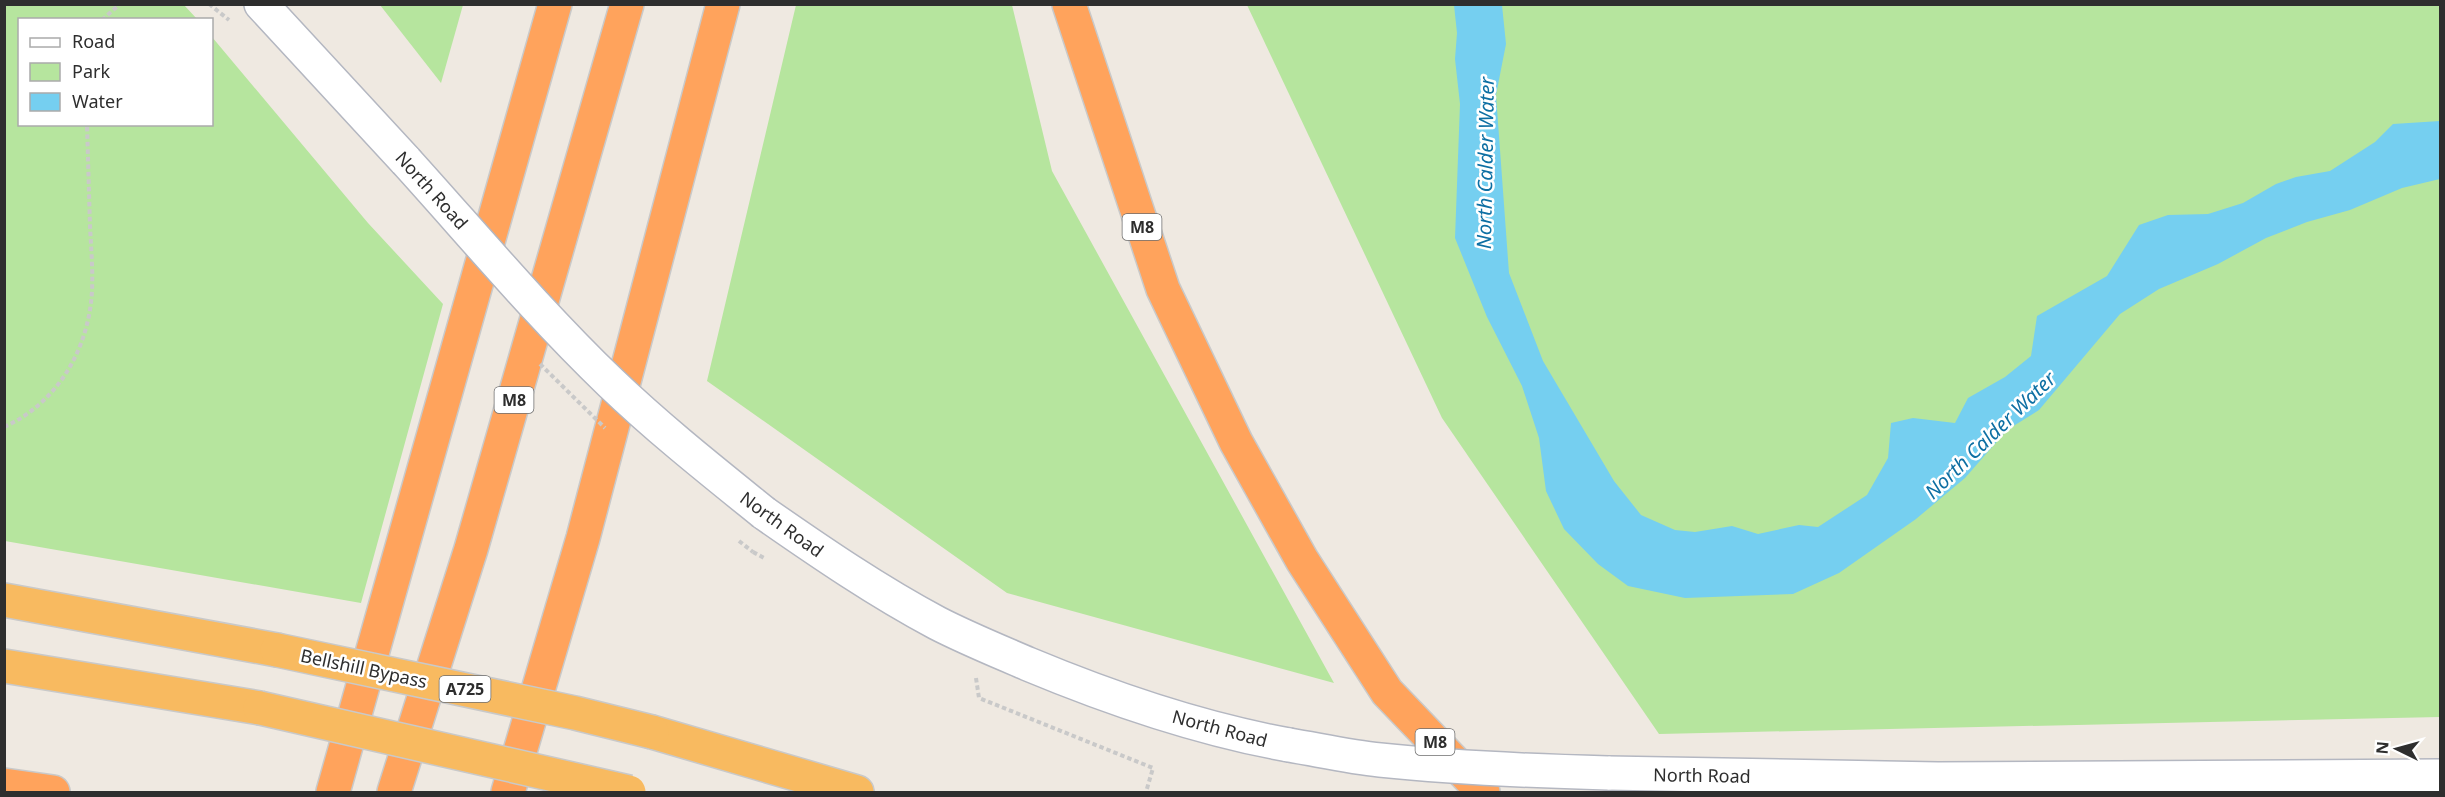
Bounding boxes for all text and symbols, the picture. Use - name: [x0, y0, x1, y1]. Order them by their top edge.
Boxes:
- legend: [18, 18, 213, 126]
- text: Road: [72, 29, 115, 53]
- text: Park: [72, 59, 110, 83]
- water label: North Calder Water: [1470, 76, 1500, 249]
- text: Water: [72, 89, 123, 113]
- street label: North Road: [390, 146, 474, 234]
- road number: M8: [1122, 214, 1162, 240]
- water label: North Calder Water: [1919, 365, 2062, 505]
- road number: M8: [494, 387, 534, 413]
- street label: North Road: [735, 486, 829, 562]
- street label: Bellshill Bypass: [299, 643, 429, 693]
- road number: A725: [440, 676, 490, 702]
- street label: North Road: [1170, 704, 1270, 752]
- north arrow: [2367, 719, 2427, 779]
- road number: M8: [1416, 729, 1454, 755]
- text: N: [2371, 740, 2394, 755]
- street label: North Road: [1653, 762, 1751, 788]

